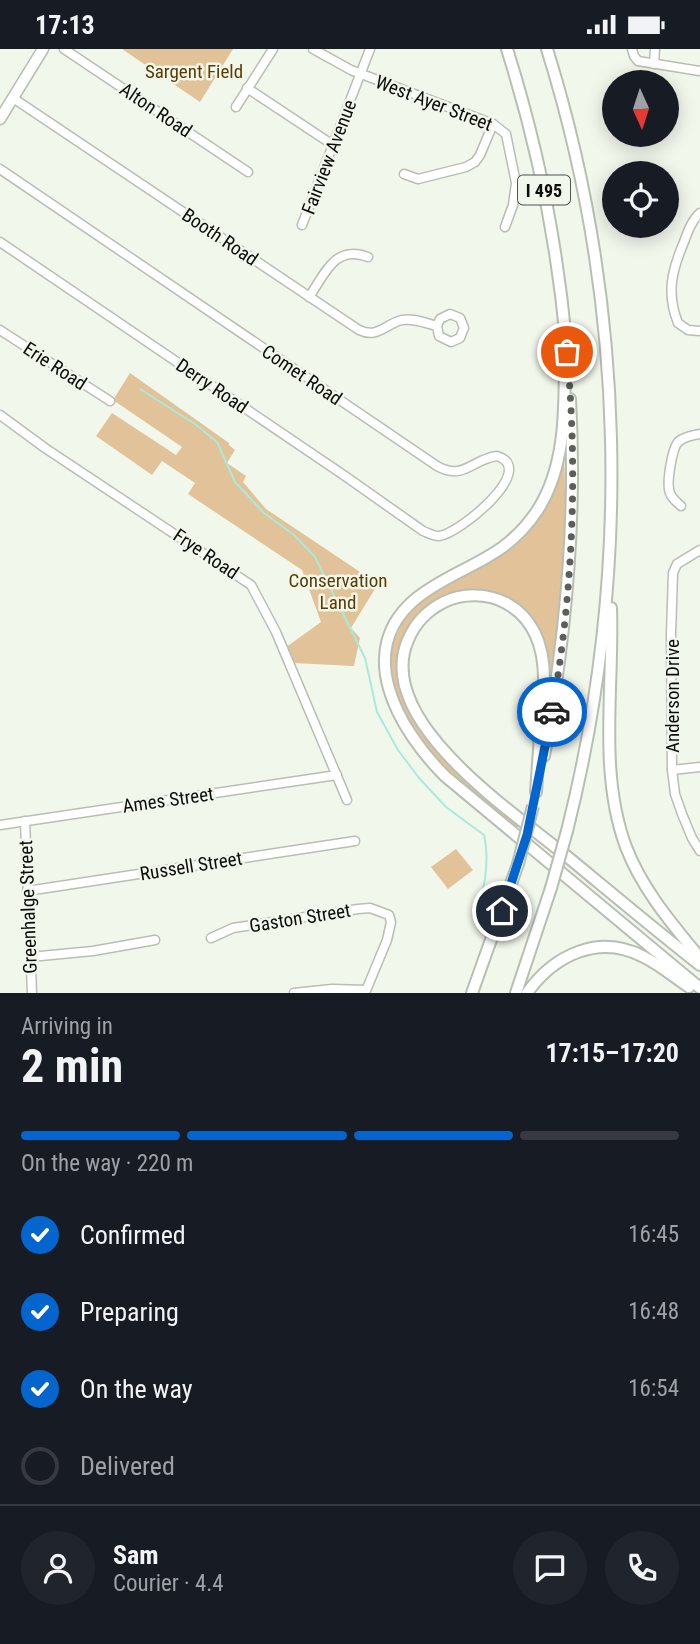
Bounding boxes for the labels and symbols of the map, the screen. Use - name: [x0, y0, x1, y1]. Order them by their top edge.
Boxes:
- park label: Sargent Field: [145, 60, 243, 83]
- street label: West Ayer Street: [372, 70, 496, 136]
- north arrow: [602, 70, 679, 147]
- street label: Alton Road: [116, 78, 196, 142]
- street label: Fairview Avenue: [297, 96, 361, 218]
- road number: I 495: [518, 175, 570, 205]
- street label: Booth Road: [178, 203, 262, 271]
- pin: [537, 322, 597, 382]
- street label: Erie Road: [19, 337, 91, 395]
- street label: Comet Road: [258, 340, 346, 410]
- street label: Derry Road: [172, 354, 252, 418]
- street label: Frye Road: [169, 524, 243, 584]
- park label: Conservation Land: [289, 569, 387, 614]
- street label: Anderson Drive: [661, 639, 684, 753]
- courier: [517, 677, 587, 747]
- street label: Ames Street: [121, 782, 215, 818]
- street label: Greenhalge Street: [14, 840, 42, 974]
- street label: Russell Street: [138, 847, 244, 885]
- pin: [472, 881, 532, 941]
- street label: Gaston Street: [248, 899, 352, 937]

